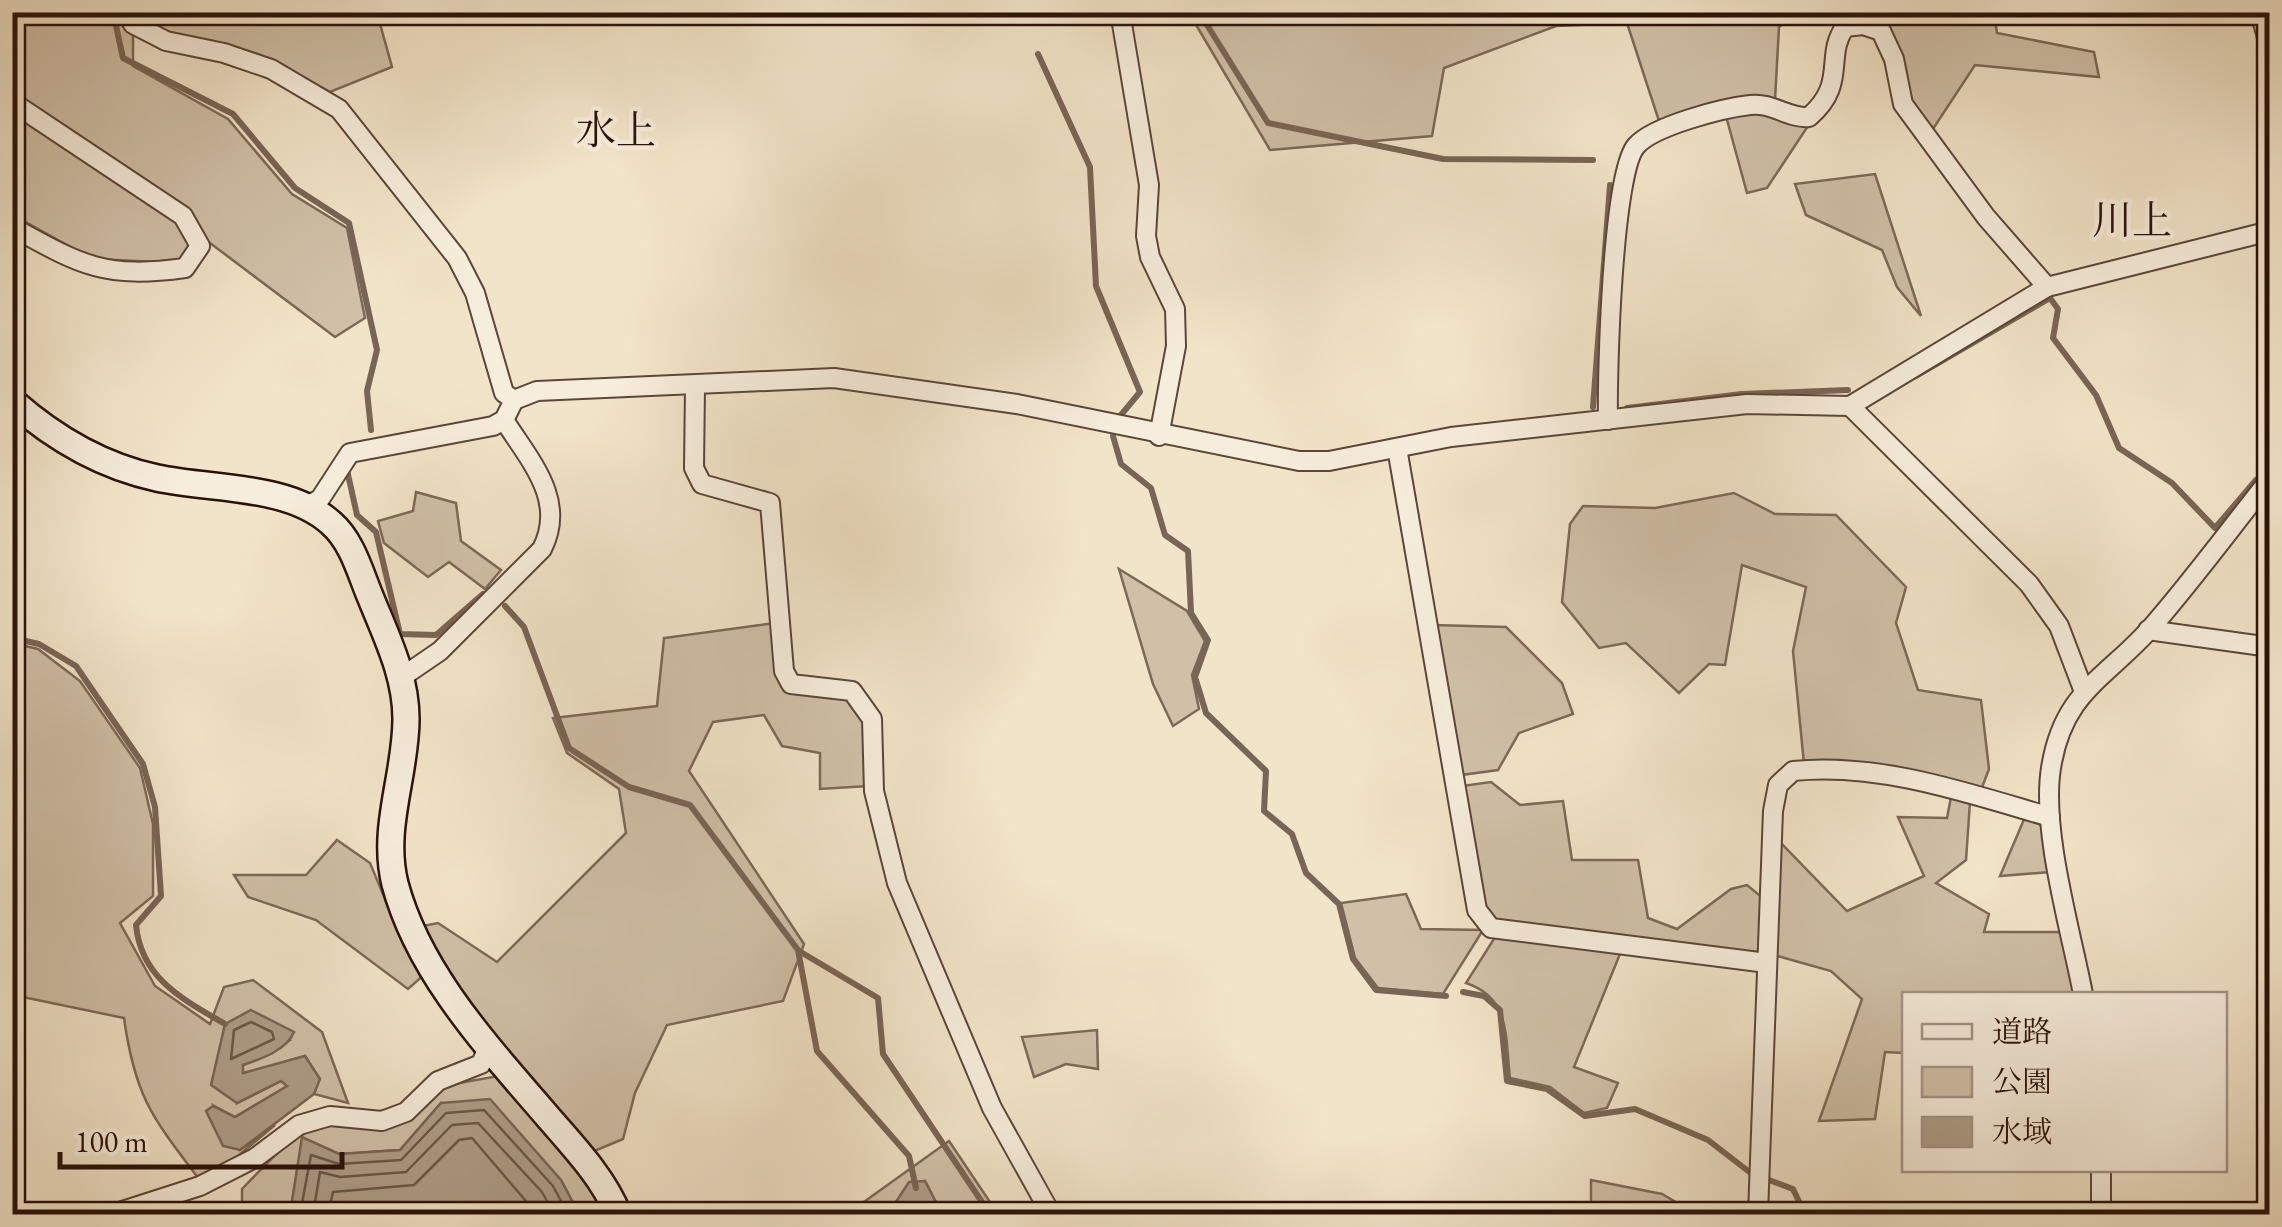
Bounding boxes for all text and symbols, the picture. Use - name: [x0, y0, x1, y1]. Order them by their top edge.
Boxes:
- district label: 水上: [576, 104, 656, 156]
- district label: 川上: [2092, 194, 2172, 246]
- legend: [1902, 992, 2227, 1172]
- text: 道路: [1992, 1012, 2052, 1051]
- text: 公園: [1992, 1062, 2052, 1101]
- scale bar: [60, 1107, 342, 1169]
- text: 水域: [1992, 1112, 2052, 1151]
- text: 100 m: [75, 1122, 148, 1161]

